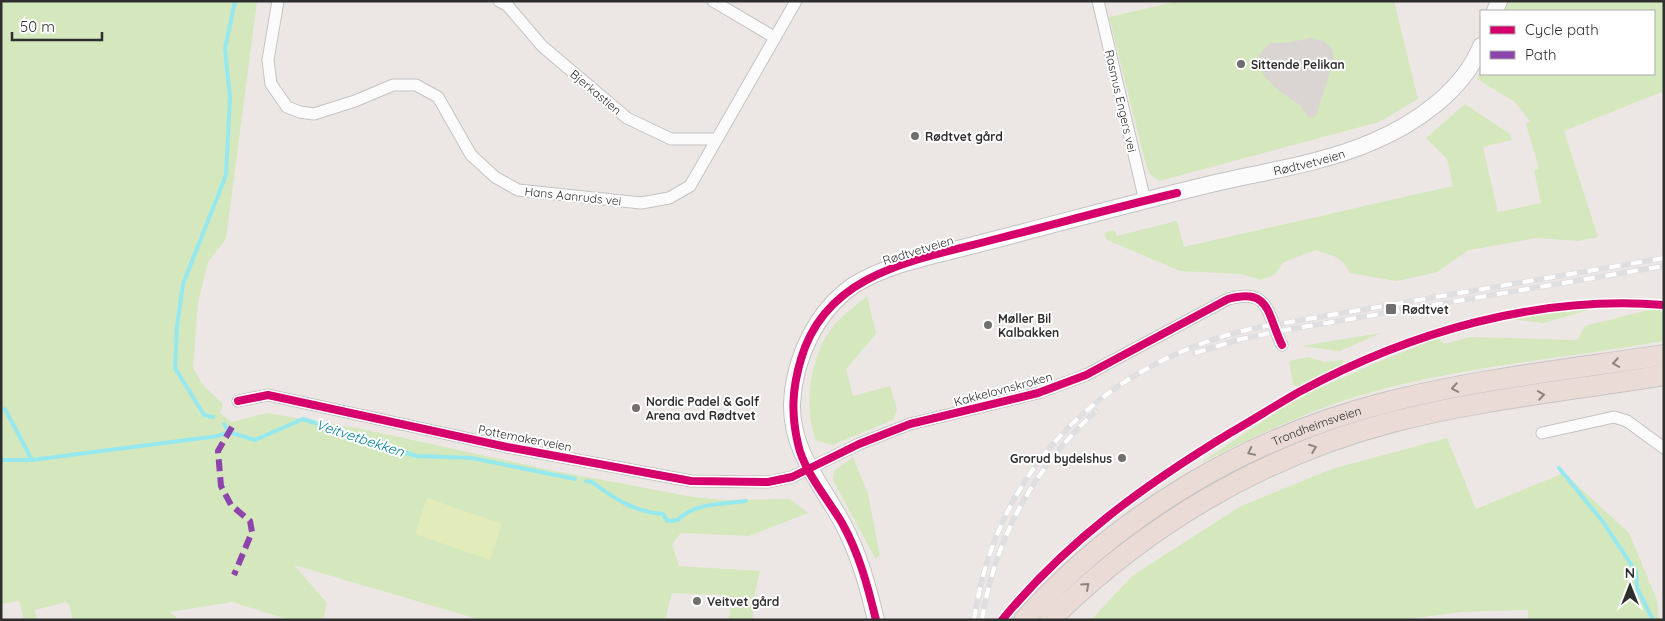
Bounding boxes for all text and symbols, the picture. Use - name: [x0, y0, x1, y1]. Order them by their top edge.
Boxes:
- scale bar: [12, 10, 102, 42]
- legend: [1480, 10, 1655, 75]
- text: 50 m: [20, 17, 55, 36]
- text: Cycle path: [1525, 20, 1599, 39]
- text: Path: [1525, 45, 1557, 64]
- street label: Rasmus Engers vei: [1102, 48, 1140, 154]
- place label: Sittende Pelikan: [1251, 57, 1345, 72]
- marker: Sittende Pelikan: [1235, 58, 1247, 70]
- street label: Bjerkastien: [567, 66, 625, 118]
- place label: Rødtvet gård: [925, 129, 1003, 144]
- marker: Rødtvet gård: [909, 130, 921, 142]
- street label: Rødtvetveien: [1272, 145, 1347, 178]
- street label: Hans Aanruds vei: [524, 183, 622, 209]
- street label: Rødtvetveien: [881, 232, 955, 268]
- marker: Rødtvet: [1384, 302, 1398, 316]
- place label: Rødtvet: [1402, 302, 1449, 317]
- place label: Møller Bil Kalbakken: [998, 311, 1059, 340]
- marker: Møller Bil Kalbakken: [982, 319, 994, 331]
- one-way arrow: [1611, 357, 1620, 367]
- street label: Kakkelovnskroken: [952, 369, 1054, 409]
- one-way arrow: [1451, 382, 1459, 392]
- one-way arrow: [1536, 390, 1545, 400]
- place label: Nordic Padel & Golf Arena avd Rødtvet: [646, 394, 760, 423]
- marker: Nordic Padel & Golf Arena avd Rødtvet: [630, 402, 642, 414]
- street label: Trondheimsveien: [1269, 402, 1363, 449]
- water label: Veitvetbekken: [314, 415, 407, 461]
- street label: Pottemakerveien: [477, 422, 573, 454]
- one-way arrow: [1308, 444, 1316, 454]
- one-way arrow: [1247, 445, 1256, 455]
- place label: Grorud bydelshus: [1010, 451, 1112, 466]
- marker: Grorud bydelshus: [1116, 452, 1128, 464]
- north arrow: [1605, 561, 1655, 611]
- text: N: [1625, 564, 1635, 582]
- one-way arrow: [1080, 583, 1089, 592]
- place label: Veitvet gård: [707, 594, 779, 609]
- marker: Veitvet gård: [691, 595, 703, 607]

